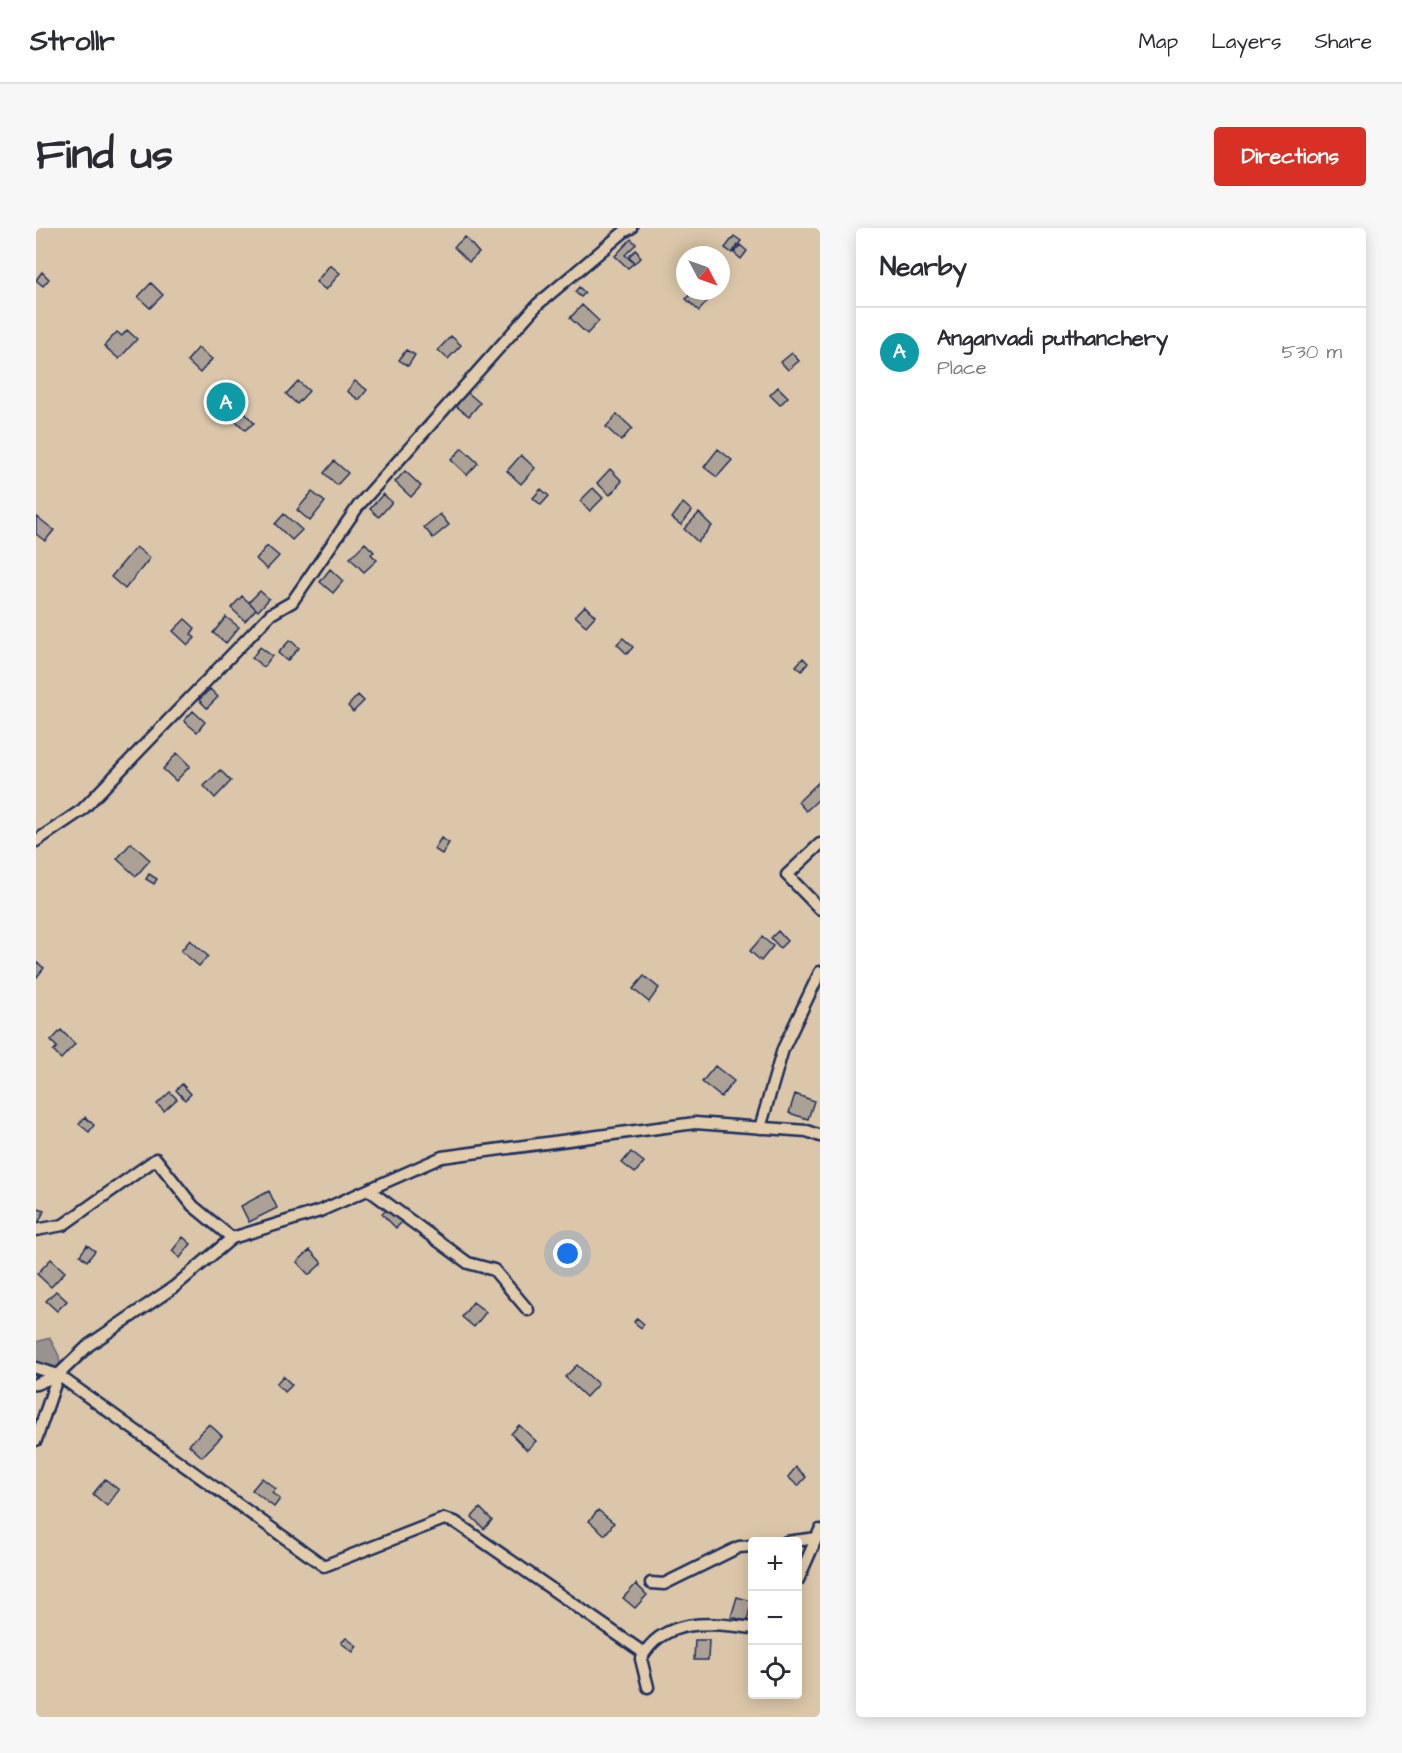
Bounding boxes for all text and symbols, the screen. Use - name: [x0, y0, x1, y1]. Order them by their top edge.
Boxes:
- text: Strollr: [30, 22, 115, 61]
- text: Map: [1138, 27, 1178, 56]
- text: Layers: [1211, 27, 1281, 56]
- text: Share: [1314, 27, 1372, 56]
- text: Find us: [36, 127, 173, 185]
- button: Directions: [1214, 127, 1366, 186]
- north arrow: [676, 246, 730, 300]
- text: Nearby: [880, 249, 967, 285]
- text: Anganvadi puthanchery: [937, 323, 1168, 354]
- text: A: [893, 338, 906, 366]
- text: 530 m: [1281, 338, 1342, 366]
- text: Place: [937, 354, 987, 382]
- pin: A: [206, 380, 246, 424]
- your location: [553, 1239, 582, 1268]
- map controls: [748, 1537, 802, 1699]
- button: +: [748, 1537, 802, 1591]
- button: −: [748, 1591, 802, 1645]
- button: locate: [748, 1645, 802, 1699]

